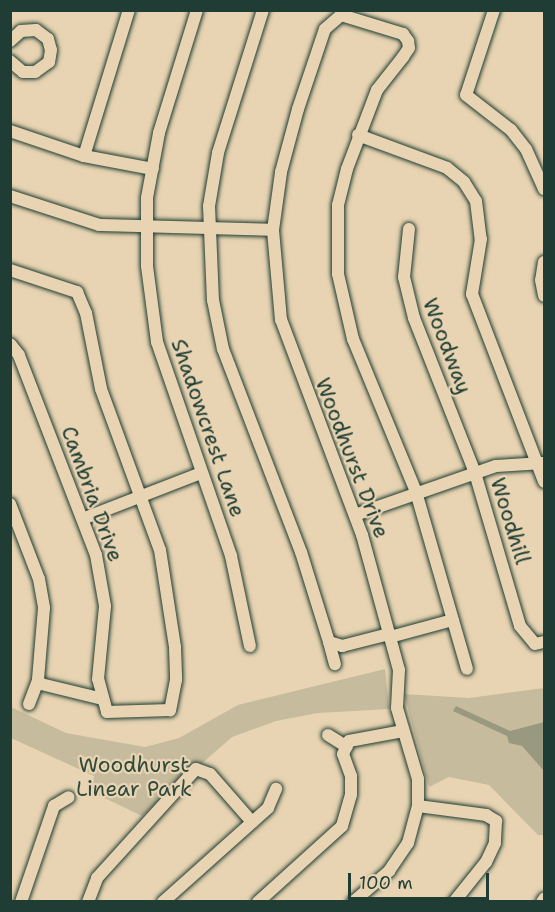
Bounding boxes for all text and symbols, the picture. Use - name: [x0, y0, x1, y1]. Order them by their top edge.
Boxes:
- street label: Woodway: [417, 295, 477, 397]
- street label: Shadowcrest Lane: [166, 336, 250, 520]
- street label: Woodhurst Drive: [310, 374, 394, 542]
- street label: Cambria Drive: [56, 423, 128, 565]
- street label: Woodhill: [485, 475, 535, 567]
- park label: Woodhurst Linear Park: [76, 752, 192, 802]
- scale bar: [351, 861, 492, 899]
- text: 100 m: [359, 871, 413, 895]

